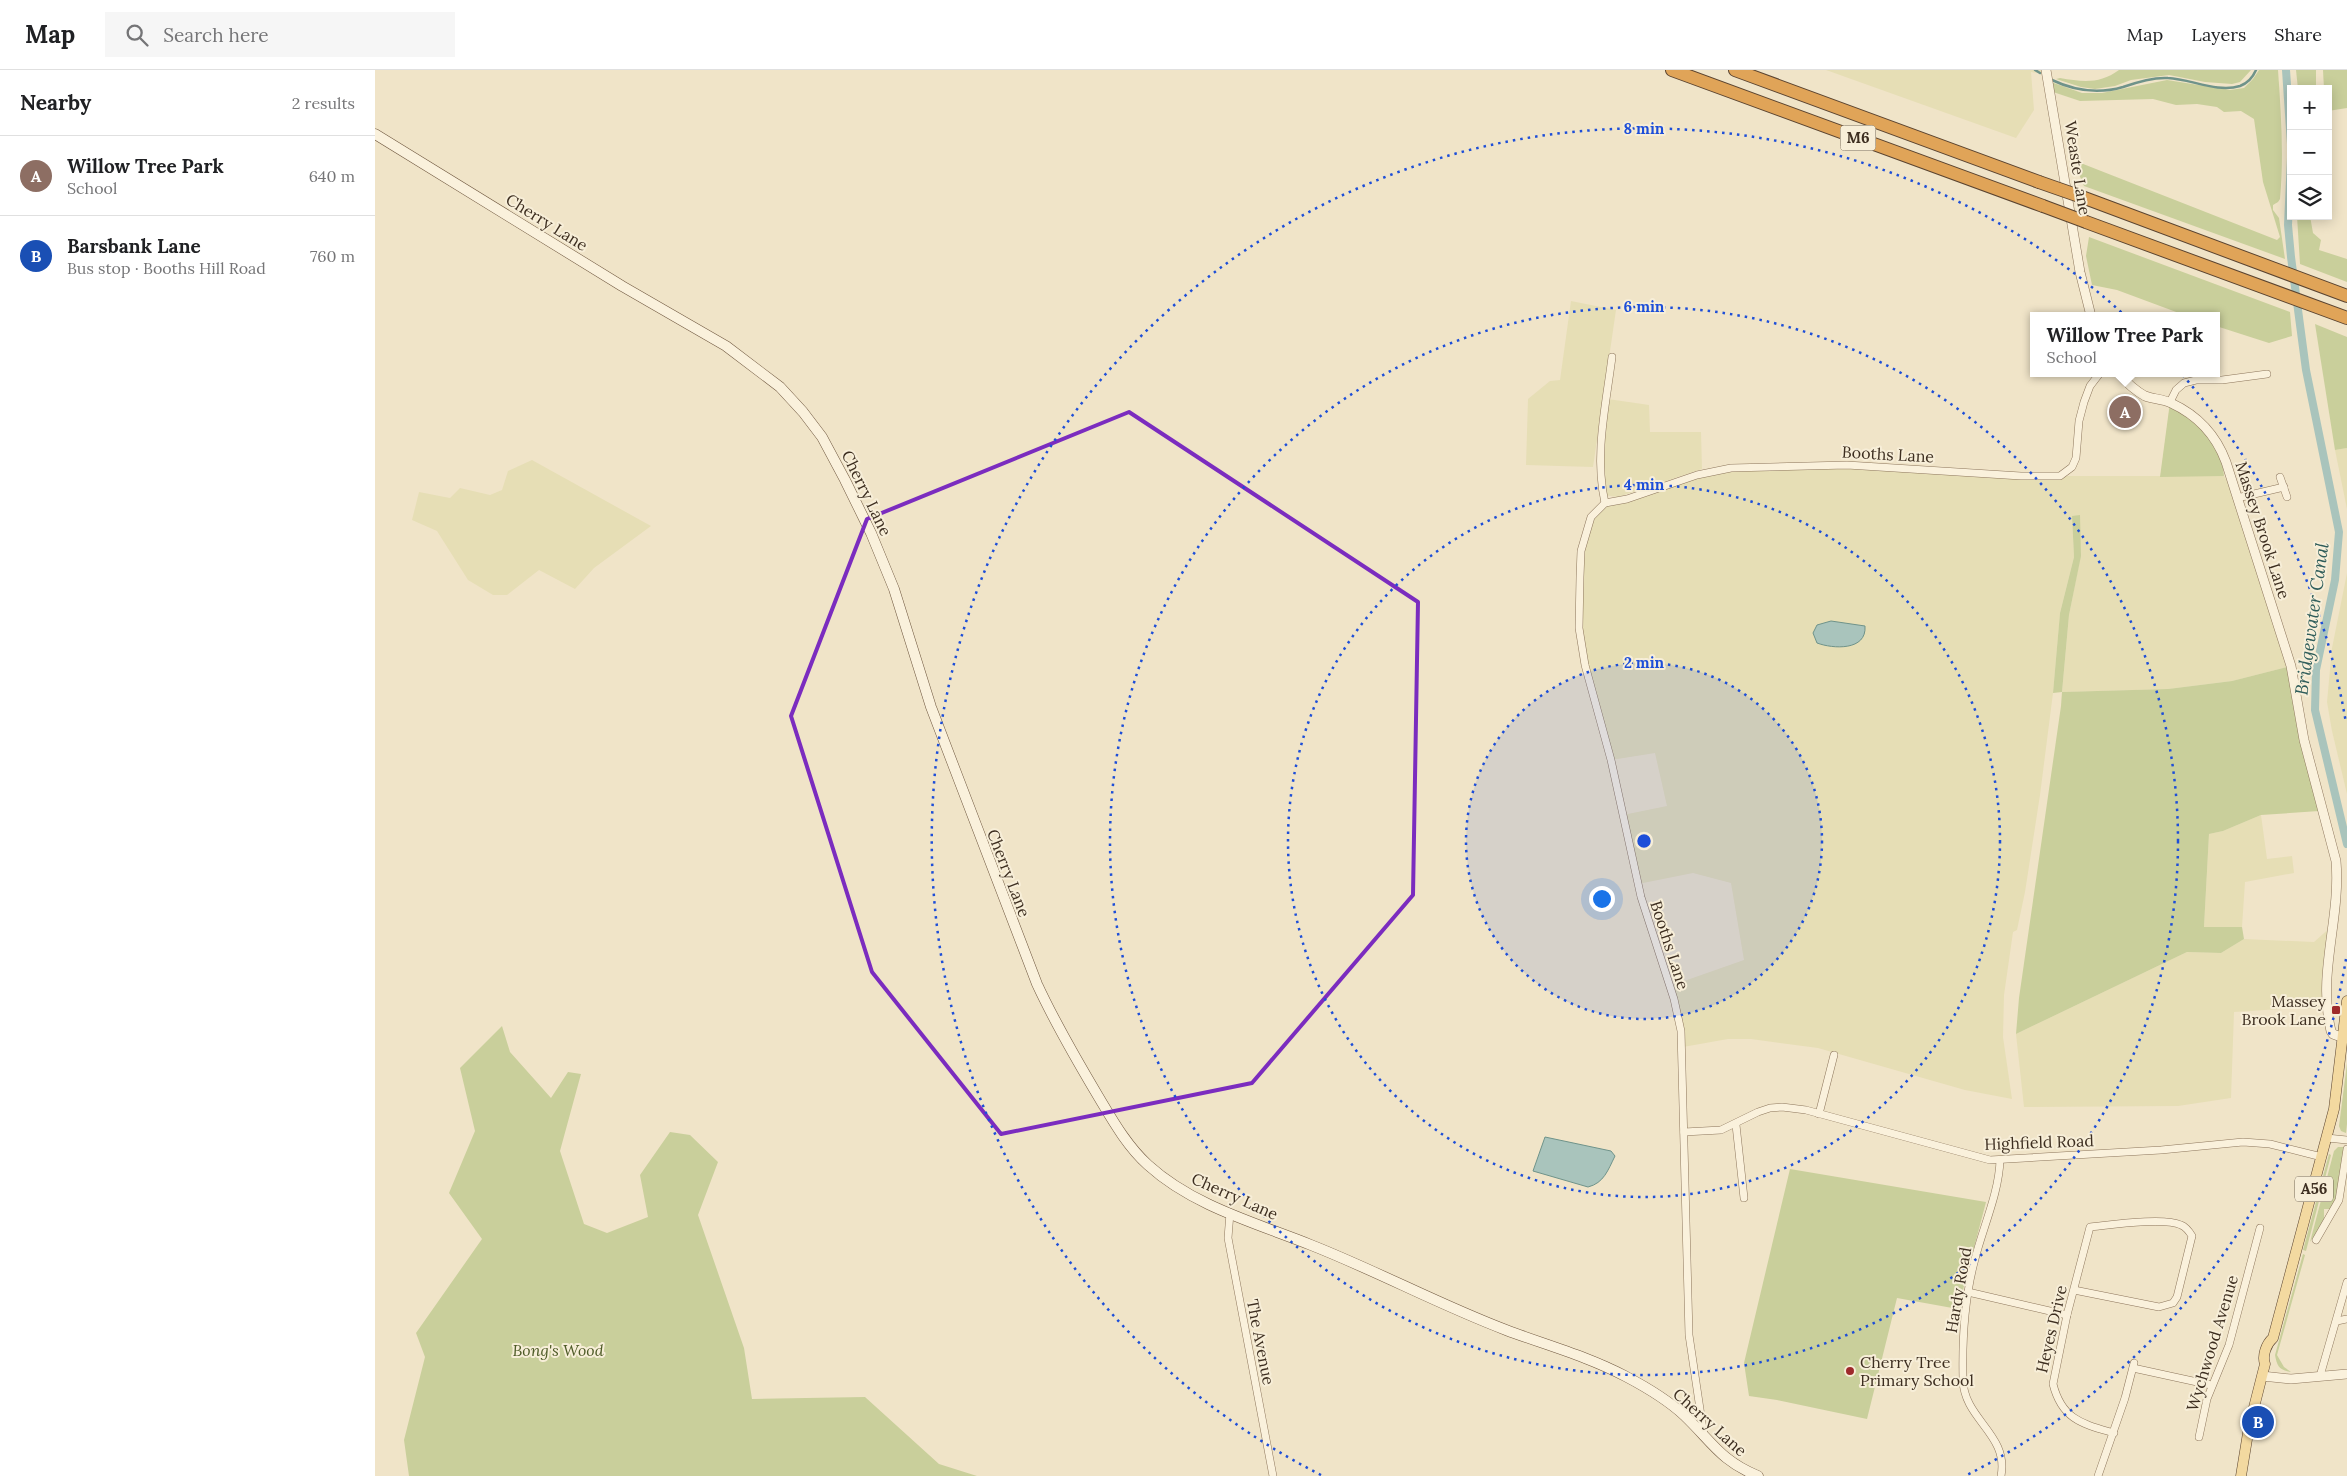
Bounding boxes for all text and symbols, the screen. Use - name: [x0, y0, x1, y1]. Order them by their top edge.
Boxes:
- search box: [105, 12, 455, 57]
- text: Map: [25, 19, 75, 50]
- icon: search: [123, 21, 151, 49]
- text: Search here: [163, 23, 269, 47]
- text: Map: [2127, 23, 2163, 46]
- text: Layers: [2191, 23, 2246, 46]
- text: Share: [2274, 23, 2322, 46]
- map controls: [2287, 85, 2332, 220]
- button: +: [2287, 85, 2332, 130]
- text: Nearby: [20, 89, 91, 116]
- text: 2 results: [292, 93, 355, 113]
- text: 8 min: [1624, 119, 1665, 138]
- street label: Weaste Lane: [2061, 120, 2095, 217]
- road number: M6: [1841, 126, 1875, 150]
- button: −: [2287, 130, 2332, 175]
- text: Willow Tree Park: [67, 154, 224, 178]
- text: A: [31, 166, 41, 186]
- text: 640 m: [309, 166, 355, 186]
- button: layers: [2287, 175, 2332, 220]
- text: School: [67, 178, 117, 198]
- street label: Cherry Lane: [502, 189, 592, 255]
- text: Barsbank Lane: [67, 234, 201, 258]
- text: B: [31, 246, 41, 266]
- text: 760 m: [310, 246, 355, 266]
- text: Bus stop · Booths Hill Road: [67, 258, 266, 278]
- text: 6 min: [1624, 297, 1665, 316]
- popup: [2030, 312, 2220, 377]
- text: Willow Tree Park: [2047, 323, 2203, 347]
- text: School: [2047, 347, 2097, 367]
- pin: A: [2109, 393, 2141, 431]
- street label: Booths Lane: [1841, 442, 1935, 466]
- street label: Cherry Lane: [838, 447, 896, 539]
- street label: Massey Brook Lane: [2231, 459, 2295, 602]
- text: 4 min: [1624, 475, 1665, 494]
- water label: Bridgewater Canal: [2289, 541, 2334, 697]
- text: 2 min: [1624, 653, 1665, 672]
- street label: Cherry Lane: [983, 826, 1035, 920]
- centre of rings: [1635, 832, 1653, 850]
- your location: [1589, 886, 1615, 912]
- street label: Booths Lane: [1646, 898, 1694, 992]
- place label: Massey Brook Lane: [2242, 991, 2327, 1029]
- marker: Massey Brook Lane: [2330, 1004, 2342, 1016]
- street label: Highfield Road: [1984, 1130, 2095, 1154]
- street label: Cherry Lane: [1189, 1168, 1282, 1224]
- road number: A56: [2295, 1176, 2333, 1202]
- street label: Hardy Road: [1941, 1245, 1975, 1334]
- street label: Wychwood Avenue: [2182, 1272, 2242, 1414]
- street label: Heyes Drive: [2031, 1283, 2071, 1375]
- street label: The Avenue: [1243, 1297, 1279, 1387]
- park label: Bong's Wood: [512, 1340, 604, 1360]
- place label: Cherry Tree Primary School: [1860, 1352, 1974, 1390]
- marker: Cherry Tree Primary School: [1844, 1365, 1856, 1377]
- street label: Cherry Lane: [1669, 1384, 1751, 1461]
- pin: B: [2242, 1403, 2274, 1441]

